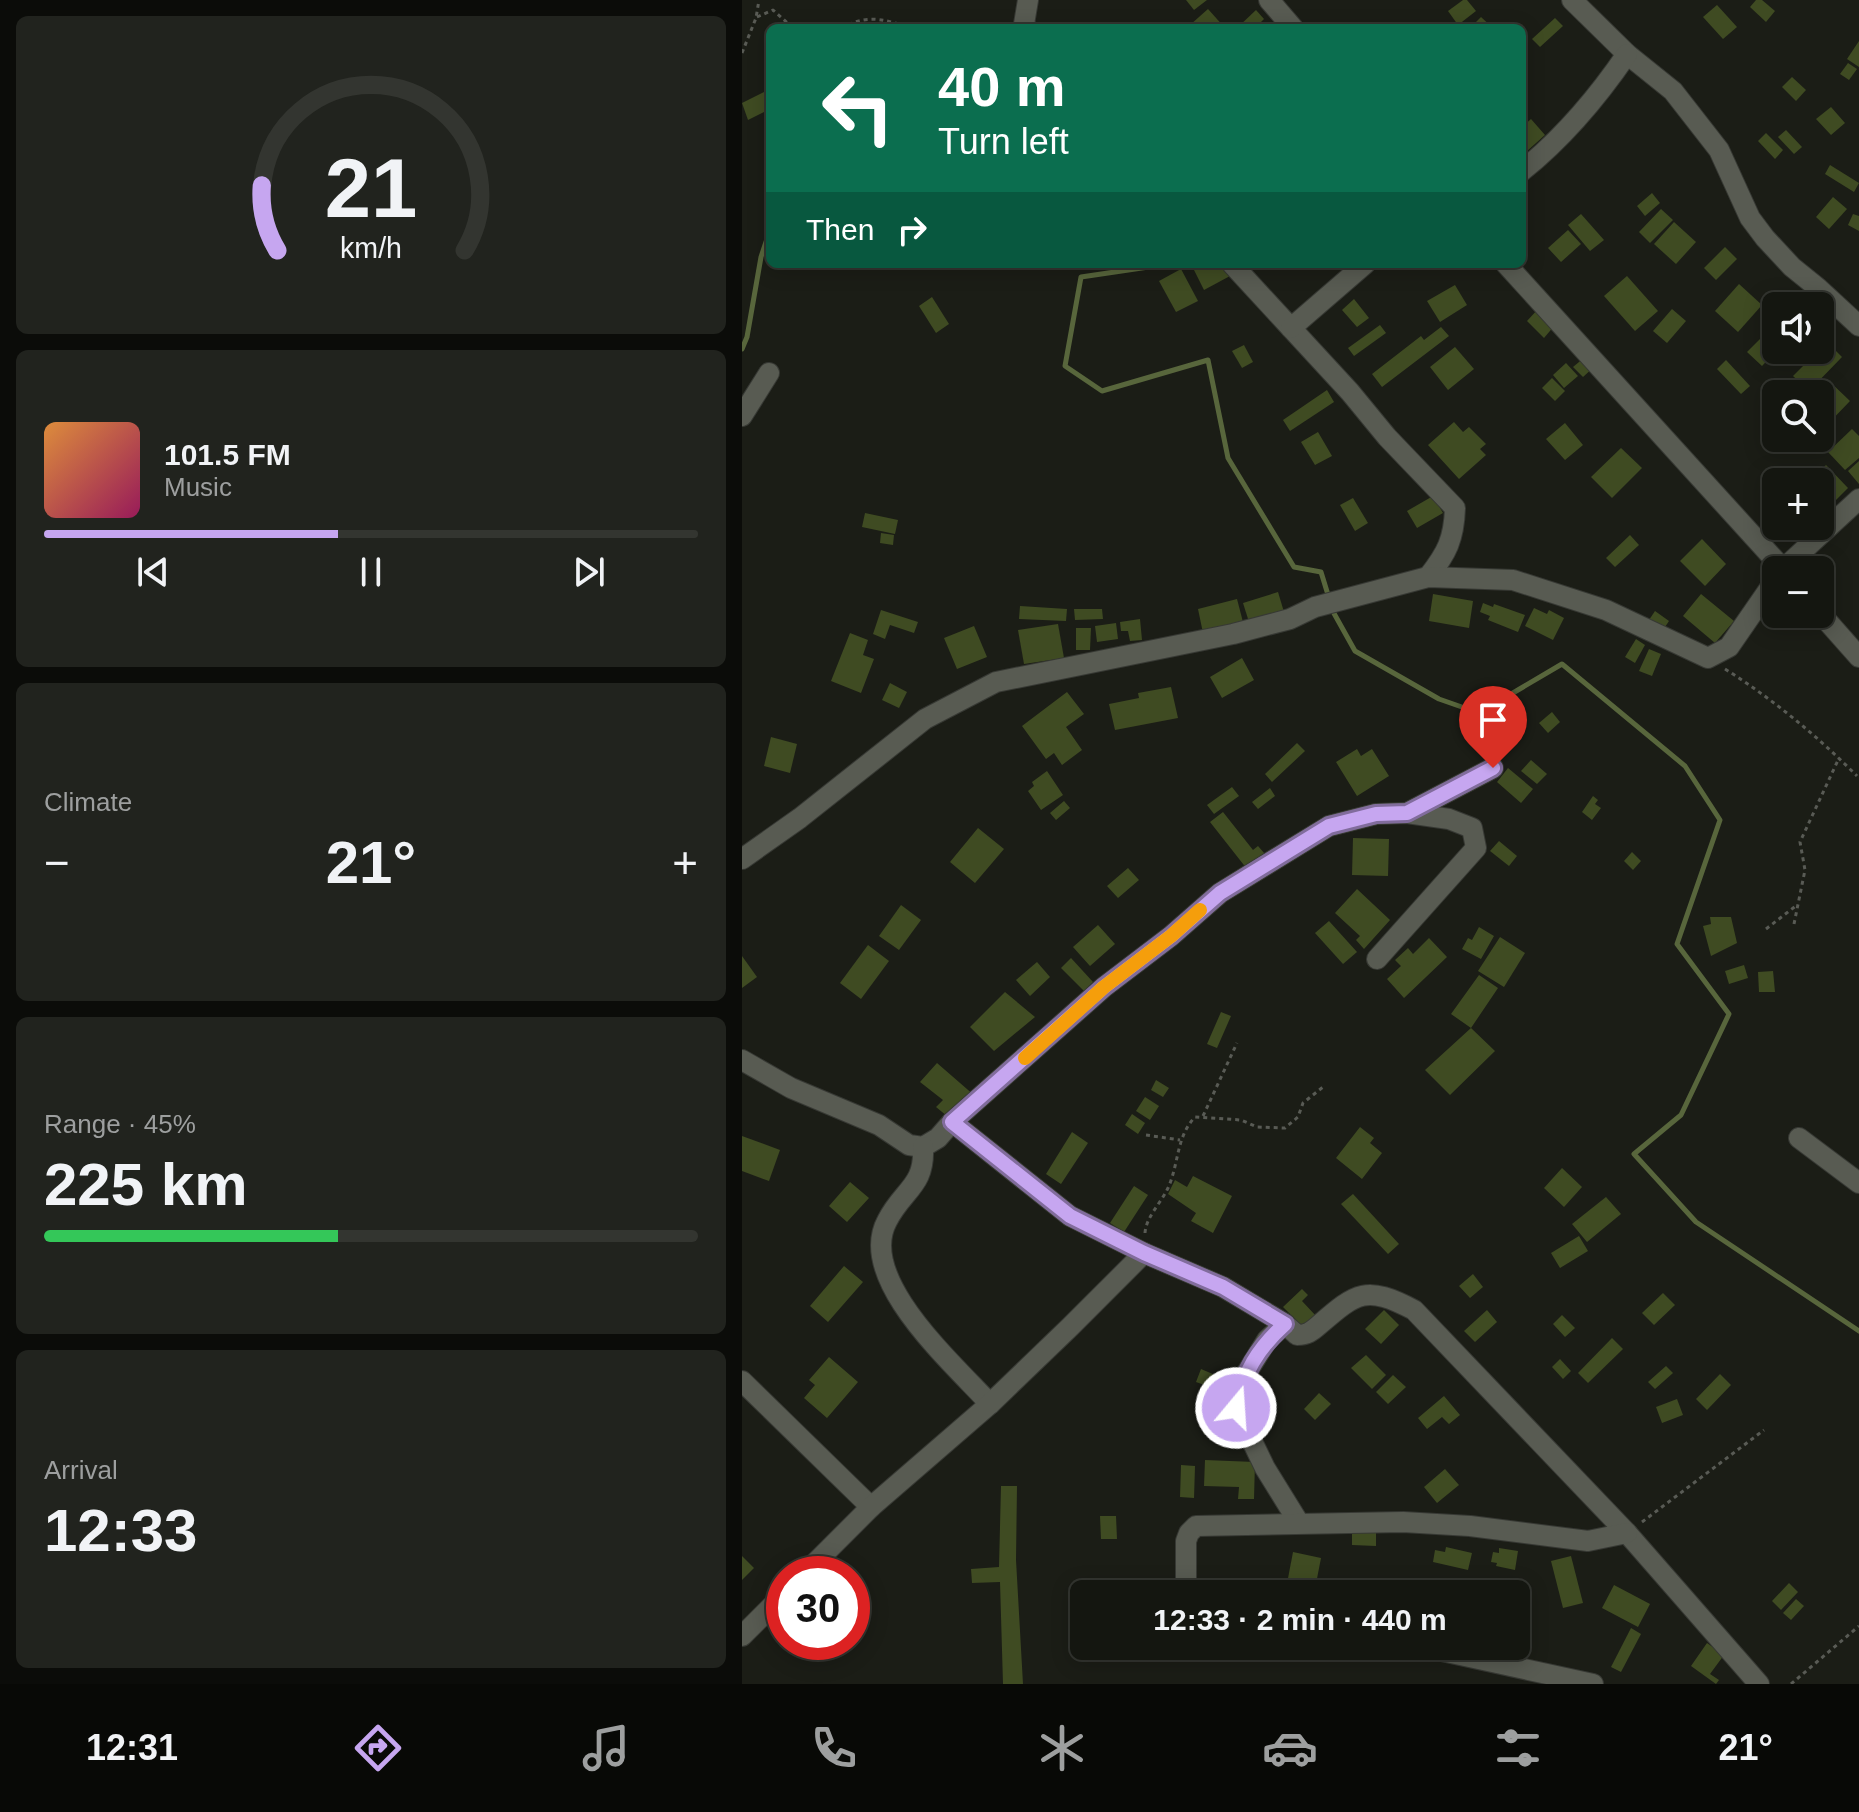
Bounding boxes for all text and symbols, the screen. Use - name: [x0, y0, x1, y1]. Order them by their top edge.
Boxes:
- text: 40 m: [938, 55, 1066, 118]
- icon: left: [806, 56, 910, 160]
- text: Turn left: [938, 121, 1069, 162]
- text: 21: [325, 141, 417, 234]
- icon: right: [890, 208, 934, 252]
- text: Then: [806, 213, 874, 246]
- text: km/h: [340, 232, 402, 264]
- map controls: [1762, 292, 1834, 628]
- button: sound: [1762, 292, 1834, 364]
- button: search: [1762, 380, 1834, 452]
- text: 101.5 FM: [164, 438, 291, 471]
- button: +: [1762, 468, 1834, 540]
- text: Music: [164, 472, 232, 502]
- icon: previous: [131, 550, 175, 594]
- icon: pause: [349, 550, 393, 594]
- icon: next: [567, 550, 611, 594]
- button: −: [1762, 556, 1834, 628]
- pin: [1459, 686, 1527, 768]
- icon: arrive: [1471, 698, 1515, 742]
- text: Climate: [44, 787, 132, 817]
- text: 21°: [326, 829, 416, 896]
- text: −: [44, 838, 70, 887]
- text: +: [672, 838, 698, 887]
- text: Range · 45%: [44, 1109, 196, 1139]
- text: 225 km: [44, 1151, 248, 1218]
- position arrow: [1194, 1366, 1278, 1450]
- text: Arrival: [44, 1455, 118, 1485]
- text: 12:33: [44, 1497, 197, 1564]
- speed limit sign: 30: [766, 1556, 870, 1660]
- text: 12:33 · 2 min · 440 m: [1153, 1603, 1447, 1636]
- icon: directions: [350, 1720, 406, 1776]
- icon: music: [578, 1720, 634, 1776]
- icon: phone: [806, 1720, 862, 1776]
- icon: climate: [1034, 1720, 1090, 1776]
- icon: car: [1262, 1720, 1318, 1776]
- icon: filters: [1490, 1720, 1546, 1776]
- text: 12:31: [86, 1727, 178, 1768]
- text: 21°: [1718, 1727, 1773, 1768]

